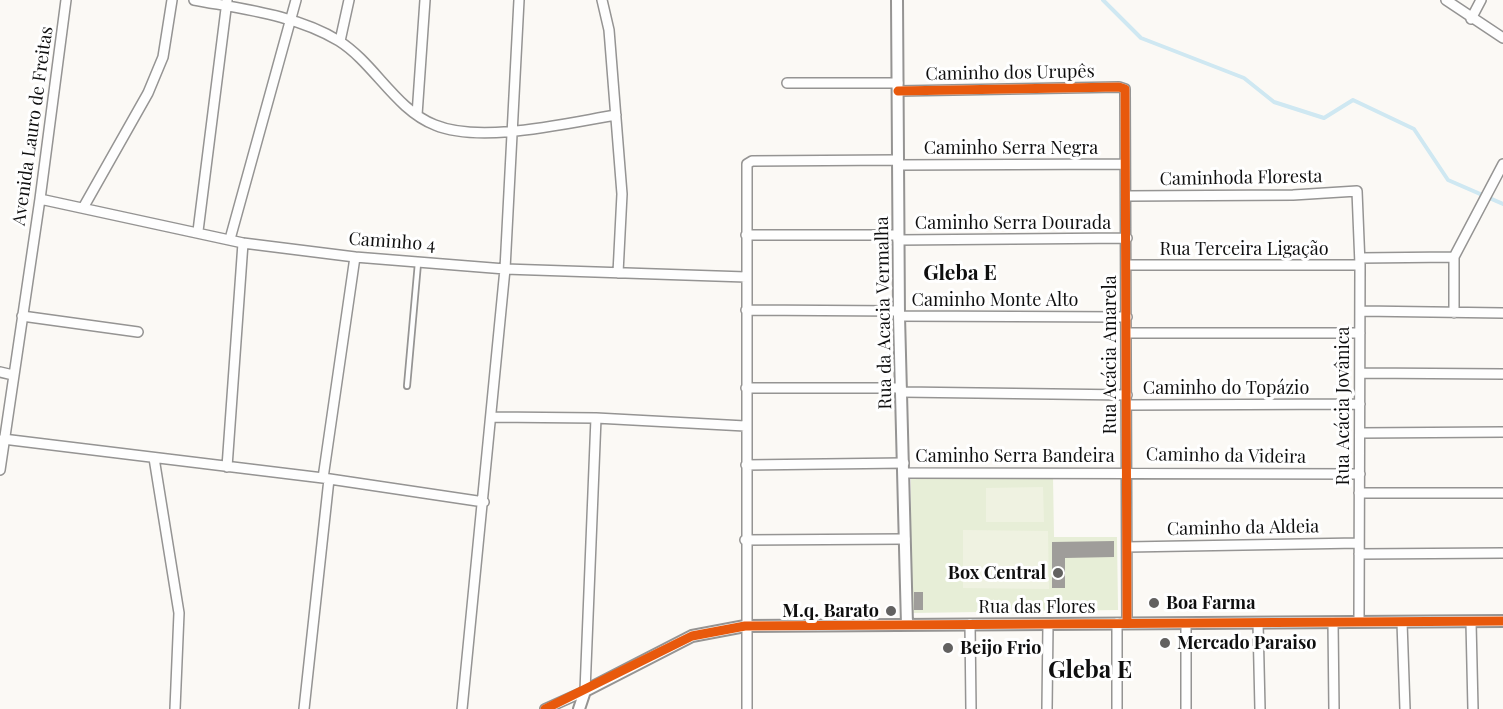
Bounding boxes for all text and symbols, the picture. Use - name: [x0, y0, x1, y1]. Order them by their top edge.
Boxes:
- street label: Avenida Lauro de Freitas: [8, 25, 58, 227]
- street label: Caminho dos Urupês: [925, 61, 1095, 85]
- street label: Caminho Serra Negra: [924, 137, 1098, 159]
- street label: Caminhoda Floresta: [1159, 166, 1323, 190]
- street label: Caminho Serra Dourada: [915, 212, 1111, 234]
- street label: Rua da Acacia Vermalha: [872, 216, 896, 410]
- street label: Caminho 4: [348, 228, 436, 256]
- street label: Rua Terceira Ligação: [1159, 238, 1329, 260]
- district label: Gleba E: [923, 260, 997, 286]
- street label: Rua Acácia Amarela: [1099, 275, 1121, 435]
- street label: Caminho Monte Alto: [912, 289, 1078, 311]
- street label: Rua Acácia Jovânica: [1332, 327, 1354, 485]
- street label: Caminho do Topázio: [1143, 377, 1309, 399]
- street label: Caminho da Videira: [1146, 444, 1306, 468]
- street label: Caminho Serra Bandeira: [915, 445, 1115, 467]
- street label: Caminho da Aldeia: [1167, 516, 1319, 540]
- place label: Box Central: [948, 562, 1046, 584]
- marker: Box Central: [1051, 566, 1065, 580]
- place label: Boa Farma: [1166, 592, 1255, 614]
- street label: Rua das Flores: [978, 596, 1096, 618]
- marker: Boa Farma: [1147, 596, 1161, 610]
- place label: M.q. Barato: [782, 600, 879, 622]
- marker: M.q. Barato: [884, 604, 898, 618]
- place label: Mercado Paraiso: [1177, 632, 1316, 654]
- marker: Mercado Paraiso: [1158, 636, 1172, 650]
- place label: Beijo Frio: [960, 637, 1041, 659]
- marker: Beijo Frio: [941, 641, 955, 655]
- district label: Gleba E: [1048, 657, 1132, 685]

